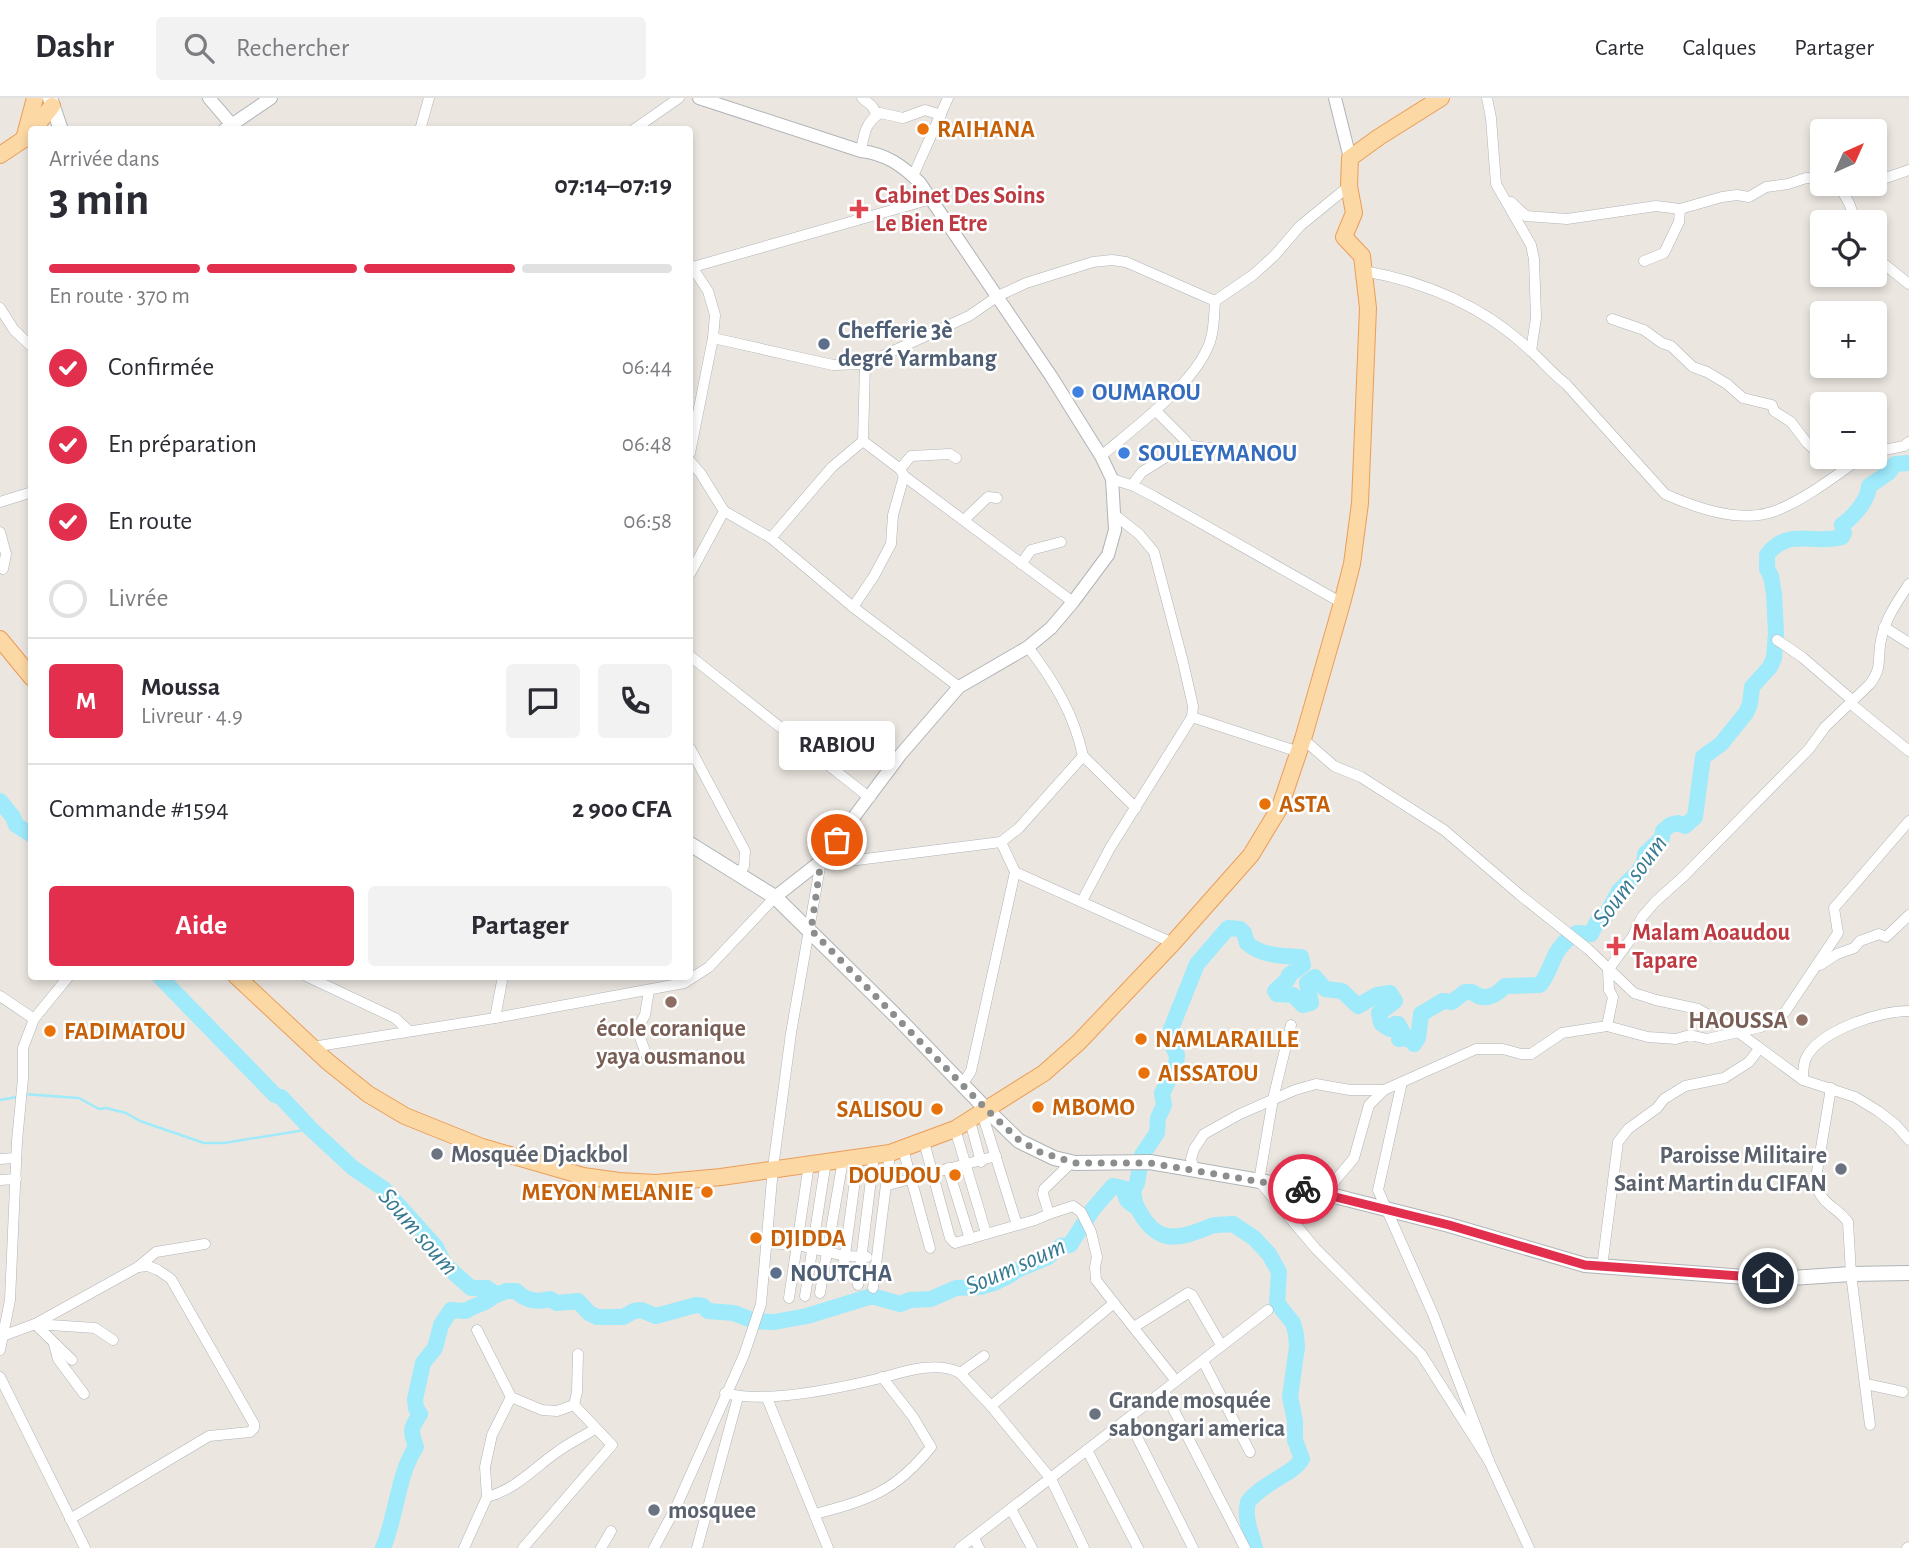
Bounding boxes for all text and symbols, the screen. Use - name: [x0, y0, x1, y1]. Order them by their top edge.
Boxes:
- search box: [156, 17, 646, 80]
- icon: search: [180, 29, 218, 67]
- text: Dashr: [35, 31, 114, 64]
- text: Rechercher: [236, 35, 349, 61]
- text: Carte: [1595, 36, 1644, 60]
- text: Calques: [1682, 36, 1756, 60]
- text: Partager: [1794, 36, 1874, 60]
- place label: RAIHANA: [937, 118, 1035, 142]
- north arrow: [1810, 119, 1886, 196]
- map controls: [1810, 119, 1887, 469]
- marker: RAIHANA: [915, 121, 931, 137]
- text: Arrivée dans: [49, 148, 160, 171]
- text: 07:14–07:19: [554, 172, 672, 198]
- text: 3 min: [49, 177, 149, 223]
- place label: Cabinet Des Soins Le Bien Etre: [875, 184, 1045, 236]
- marker: Cabinet Des Soins Le Bien Etre: [849, 199, 869, 219]
- button: locate: [1810, 210, 1887, 287]
- text: En route · 370 m: [49, 285, 190, 308]
- button: +: [1810, 301, 1887, 378]
- place label: Chefferie 3è degré Yarmbang: [838, 319, 998, 371]
- marker: Chefferie 3è degré Yarmbang: [816, 336, 832, 352]
- icon: check: [49, 349, 87, 387]
- text: Confirmée: [108, 354, 214, 380]
- text: 06:44: [622, 356, 672, 379]
- place label: OUMAROU: [1092, 381, 1201, 405]
- marker: OUMAROU: [1070, 384, 1086, 400]
- button: −: [1810, 392, 1887, 469]
- icon: check: [49, 426, 87, 464]
- text: En préparation: [108, 431, 257, 457]
- text: 06:48: [622, 433, 672, 456]
- place label: SOULEYMANOU: [1138, 442, 1297, 466]
- marker: SOULEYMANOU: [1116, 445, 1132, 461]
- icon: check: [49, 503, 87, 541]
- text: En route: [108, 508, 192, 534]
- text: 06:58: [623, 510, 672, 533]
- text: Livrée: [108, 585, 168, 611]
- button: chat: [506, 664, 580, 738]
- button: phone: [598, 664, 672, 738]
- text: Moussa: [141, 674, 220, 700]
- text: M: [76, 688, 96, 714]
- text: Livreur · 4.9: [141, 705, 243, 728]
- callout: RABIOU: [779, 721, 895, 770]
- text: RABIOU: [799, 734, 875, 757]
- place label: ASTA: [1279, 793, 1331, 817]
- text: Commande #1594: [49, 796, 229, 822]
- text: 2 900 CFA: [572, 796, 672, 822]
- marker: ASTA: [1257, 796, 1273, 812]
- pin: [807, 810, 867, 870]
- icon: bag: [818, 821, 856, 859]
- water label: Soum soum: [1587, 830, 1672, 931]
- button: Aide: [49, 886, 354, 966]
- button: Partager: [368, 886, 672, 966]
- place label: Malam Aoaudou Tapare: [1632, 921, 1791, 973]
- marker: Malam Aoaudou Tapare: [1606, 936, 1626, 956]
- marker: école coranique yaya ousmanou: [663, 994, 679, 1010]
- place label: HAOUSSA: [1688, 1009, 1789, 1033]
- marker: HAOUSSA: [1794, 1012, 1810, 1028]
- place label: école coranique yaya ousmanou: [596, 1017, 746, 1069]
- place label: FADIMATOU: [64, 1020, 186, 1044]
- marker: FADIMATOU: [42, 1023, 58, 1039]
- place label: NAMLARAILLE: [1155, 1028, 1299, 1052]
- marker: NAMLARAILLE: [1133, 1031, 1149, 1047]
- place label: AISSATOU: [1158, 1062, 1259, 1086]
- marker: AISSATOU: [1136, 1065, 1152, 1081]
- place label: MBOMO: [1052, 1096, 1135, 1120]
- place label: SALISOU: [836, 1098, 923, 1122]
- marker: MBOMO: [1030, 1099, 1046, 1115]
- marker: SALISOU: [929, 1101, 945, 1117]
- place label: Mosquée Djackbol: [451, 1143, 628, 1167]
- place label: Paroisse Militaire Saint Martin du CIFAN: [1614, 1144, 1827, 1196]
- marker: Mosquée Djackbol: [429, 1146, 445, 1162]
- courier: [1268, 1154, 1338, 1224]
- marker: Paroisse Militaire Saint Martin du CIFAN: [1833, 1161, 1849, 1177]
- place label: DOUDOU: [848, 1164, 941, 1188]
- marker: DOUDOU: [947, 1167, 963, 1183]
- icon: bike: [1284, 1170, 1322, 1208]
- place label: MEYON MELANIE: [521, 1181, 693, 1205]
- water label: Soum soum: [374, 1183, 463, 1280]
- marker: MEYON MELANIE: [699, 1184, 715, 1200]
- place label: DJIDDA: [770, 1227, 847, 1251]
- marker: DJIDDA: [748, 1230, 764, 1246]
- water label: Soum soum: [962, 1232, 1069, 1299]
- pin: [1738, 1248, 1798, 1308]
- icon: home: [1749, 1259, 1787, 1297]
- place label: NOUTCHA: [790, 1262, 893, 1286]
- marker: NOUTCHA: [768, 1265, 784, 1281]
- place label: Grande mosquée sabongari america: [1109, 1389, 1285, 1441]
- marker: Grande mosquée sabongari america: [1087, 1406, 1103, 1422]
- place label: mosquee: [668, 1499, 756, 1523]
- marker: mosquee: [646, 1502, 662, 1518]

